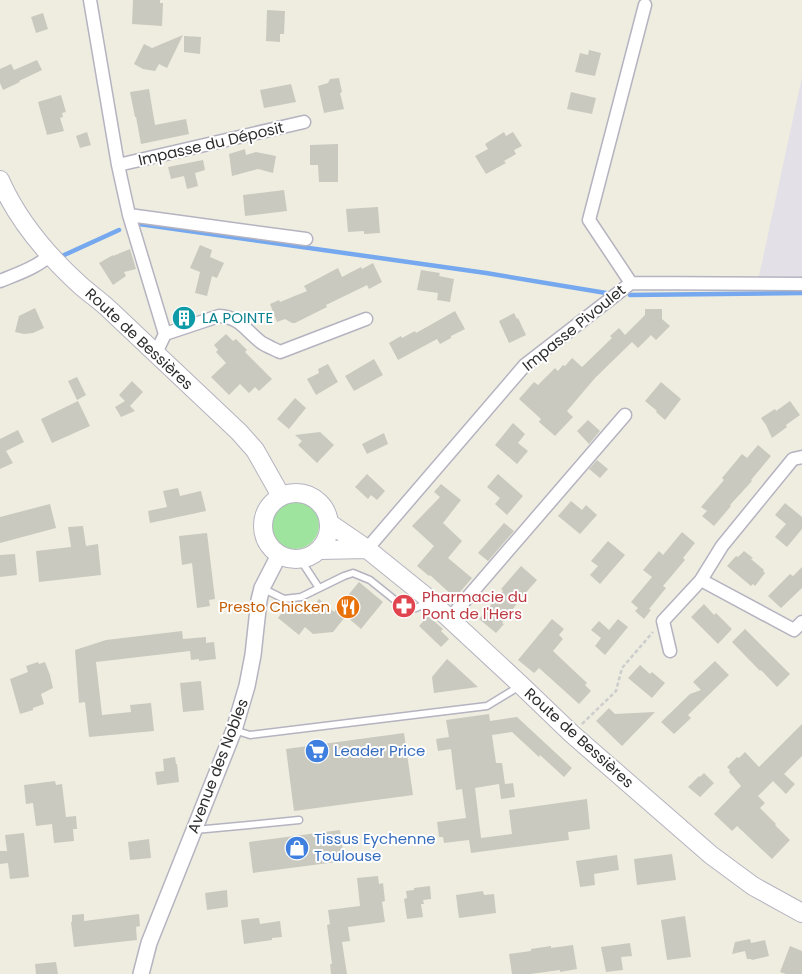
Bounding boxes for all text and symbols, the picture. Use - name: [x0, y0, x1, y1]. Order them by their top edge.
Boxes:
- street label: Impasse du Déposit: [136, 117, 286, 170]
- street label: Impasse Pivoulet: [518, 280, 630, 376]
- street label: Route de Bessières: [81, 283, 198, 394]
- building icon: LA POINTE: [171, 305, 197, 331]
- place label: LA POINTE: [202, 307, 273, 328]
- place label: Pharmacie du Pont de l'Hers: [422, 586, 527, 624]
- pharmacy icon: Pharmacie du Pont de l'Hers: [391, 593, 417, 619]
- restaurant icon: Presto Chicken: [335, 594, 361, 620]
- place label: Presto Chicken: [219, 596, 330, 617]
- street label: Route de Bessières: [520, 683, 639, 793]
- street label: Avenue des Nobles: [182, 695, 253, 836]
- supermarket icon: Leader Price: [304, 738, 330, 764]
- place label: Leader Price: [334, 740, 425, 761]
- place label: Tissus Eychenne Toulouse: [314, 828, 436, 866]
- shop icon: Tissus Eychenne Toulouse: [284, 835, 310, 861]

